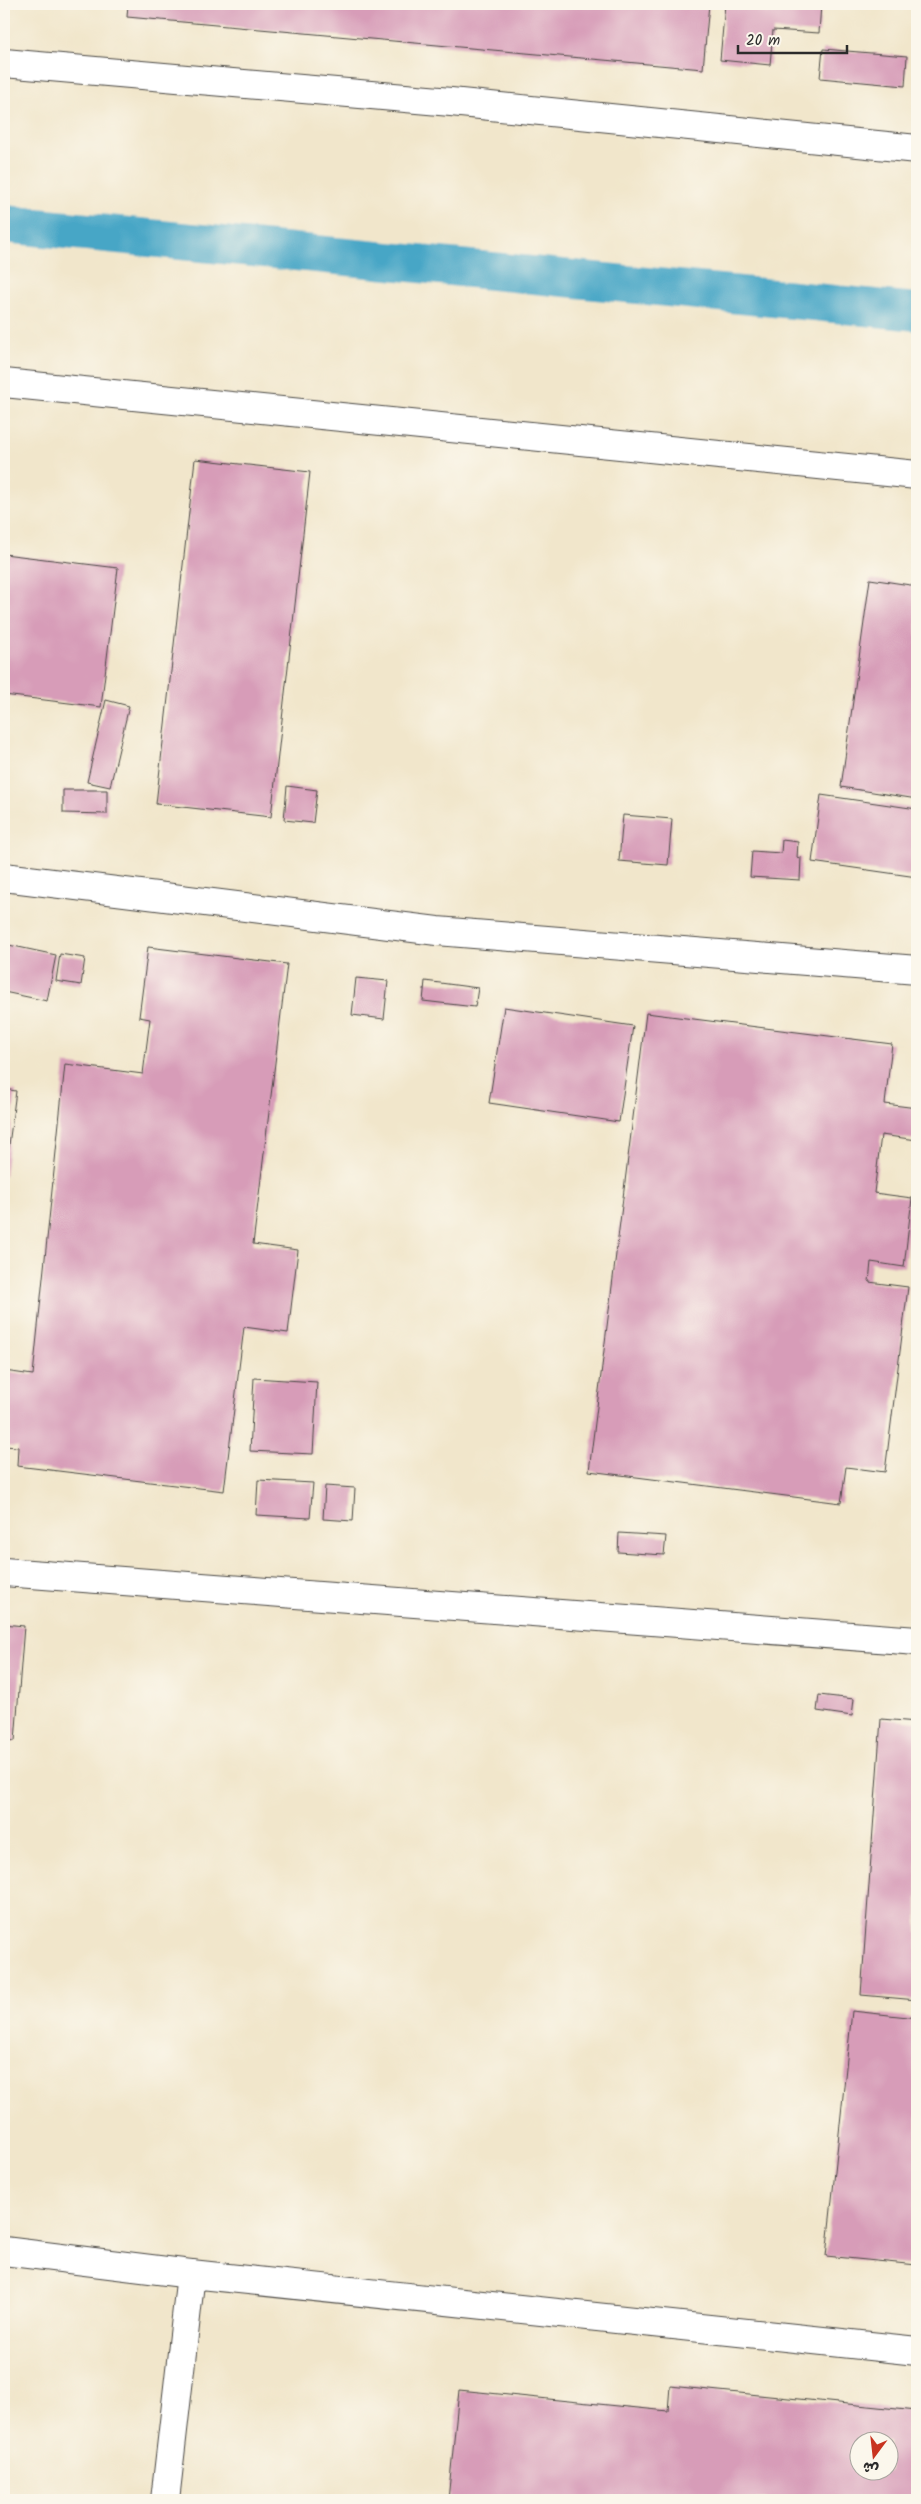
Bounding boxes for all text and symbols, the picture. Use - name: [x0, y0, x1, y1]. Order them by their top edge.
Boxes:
- scale bar: [738, 22, 847, 54]
- text: 20 m: [746, 29, 780, 53]
- north arrow: [848, 2432, 898, 2482]
- text: ش: [861, 2455, 881, 2480]

